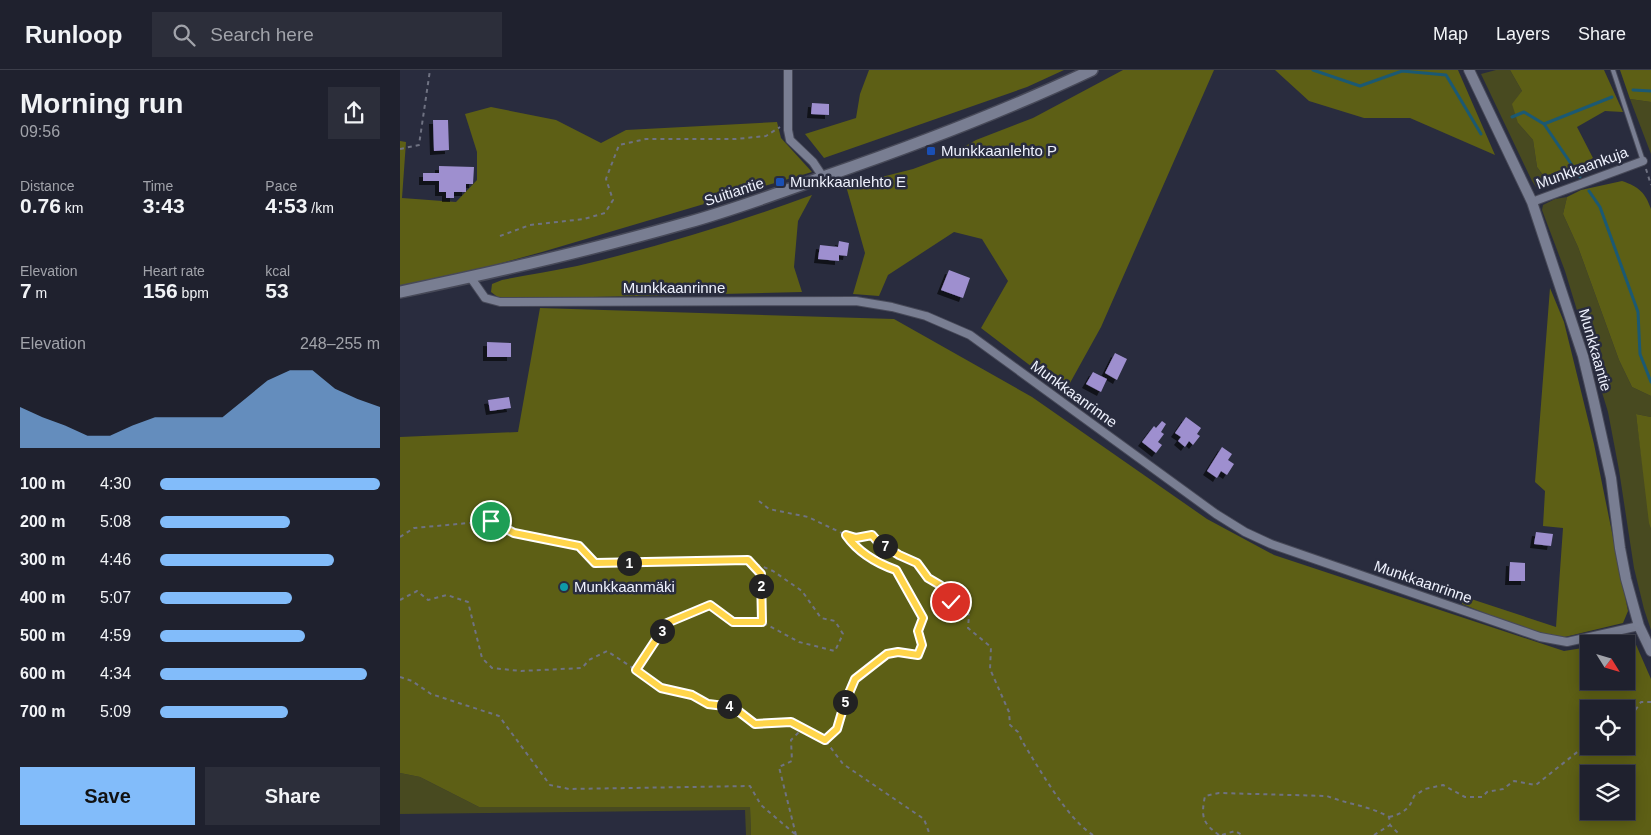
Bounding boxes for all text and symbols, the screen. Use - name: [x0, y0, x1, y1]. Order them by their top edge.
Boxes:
- search box: [152, 12, 502, 57]
- text: Runloop: [25, 21, 122, 48]
- icon: search: [170, 21, 198, 49]
- text: Search here: [210, 24, 314, 45]
- text: Map: [1433, 24, 1468, 44]
- text: Layers: [1496, 24, 1550, 44]
- text: Share: [1578, 24, 1626, 44]
- button: share: [328, 87, 380, 139]
- text: Morning run: [20, 88, 183, 119]
- text: 09:56: [20, 123, 60, 140]
- place label: Munkkaanlehto P: [941, 142, 1057, 159]
- street label: Munkkaankuja: [1533, 143, 1631, 192]
- marker: Munkkaanlehto P: [925, 145, 937, 157]
- place label: Munkkaanlehto E: [790, 173, 906, 190]
- street label: Suitiantie: [702, 174, 766, 209]
- marker: Munkkaanlehto E: [774, 176, 786, 188]
- text: Distance: [20, 178, 74, 194]
- text: Time: [143, 178, 173, 194]
- text: Pace: [265, 178, 297, 194]
- text: 0.76: [20, 194, 61, 217]
- text: 3:43: [143, 194, 185, 217]
- text: 4:53: [265, 194, 307, 217]
- text: km: [61, 200, 83, 216]
- text: /km: [307, 200, 334, 216]
- text: Elevation: [20, 263, 78, 279]
- text: Heart rate: [143, 263, 205, 279]
- text: kcal: [265, 263, 290, 279]
- text: 7: [20, 279, 32, 302]
- text: 156: [143, 279, 178, 302]
- text: 53: [265, 279, 289, 302]
- street label: Munkkaanrinne: [623, 279, 725, 296]
- text: m: [32, 285, 47, 301]
- text: bpm: [178, 285, 209, 301]
- street label: Munkkaantie: [1576, 307, 1615, 393]
- text: Elevation: [20, 335, 86, 352]
- text: 248–255 m: [300, 335, 380, 352]
- street label: Munkkaanrinne: [1028, 357, 1121, 431]
- text: 100 m: [20, 475, 65, 492]
- text: 4:30: [100, 475, 131, 492]
- pin: [470, 500, 512, 542]
- icon: arrive: [477, 507, 505, 535]
- text: 200 m: [20, 513, 65, 530]
- text: 5:08: [100, 513, 131, 530]
- pin: 7: [872, 534, 898, 558]
- text: 7: [882, 538, 889, 554]
- pin: 1: [616, 550, 642, 576]
- text: 300 m: [20, 551, 65, 568]
- text: 4:46: [100, 551, 131, 568]
- text: 1: [626, 555, 633, 571]
- street label: Munkkaanrinne: [1372, 557, 1474, 606]
- pin: 2: [748, 574, 774, 598]
- place label: Munkkaanmäki: [574, 578, 675, 595]
- text: 2: [758, 578, 765, 594]
- marker: Munkkaanmäki: [558, 581, 570, 593]
- pin: [930, 581, 972, 623]
- icon: check: [937, 588, 965, 616]
- text: 400 m: [20, 589, 65, 606]
- text: 5:07: [100, 589, 131, 606]
- pin: 3: [650, 618, 674, 644]
- text: 3: [659, 623, 666, 639]
- text: 500 m: [20, 627, 65, 644]
- text: 4:59: [100, 627, 131, 644]
- north arrow: [1580, 635, 1635, 690]
- map controls: [1580, 635, 1635, 820]
- text: 600 m: [20, 665, 65, 682]
- text: 4:34: [100, 665, 131, 682]
- pin: 5: [832, 690, 858, 714]
- pin: 4: [716, 694, 742, 718]
- text: 5: [842, 694, 849, 710]
- text: 4: [726, 698, 733, 714]
- button: locate: [1580, 700, 1635, 755]
- text: 700 m: [20, 703, 65, 720]
- text: 5:09: [100, 703, 131, 720]
- button: layers: [1580, 765, 1635, 820]
- button: Save: [20, 767, 195, 825]
- button: Share: [205, 767, 380, 825]

